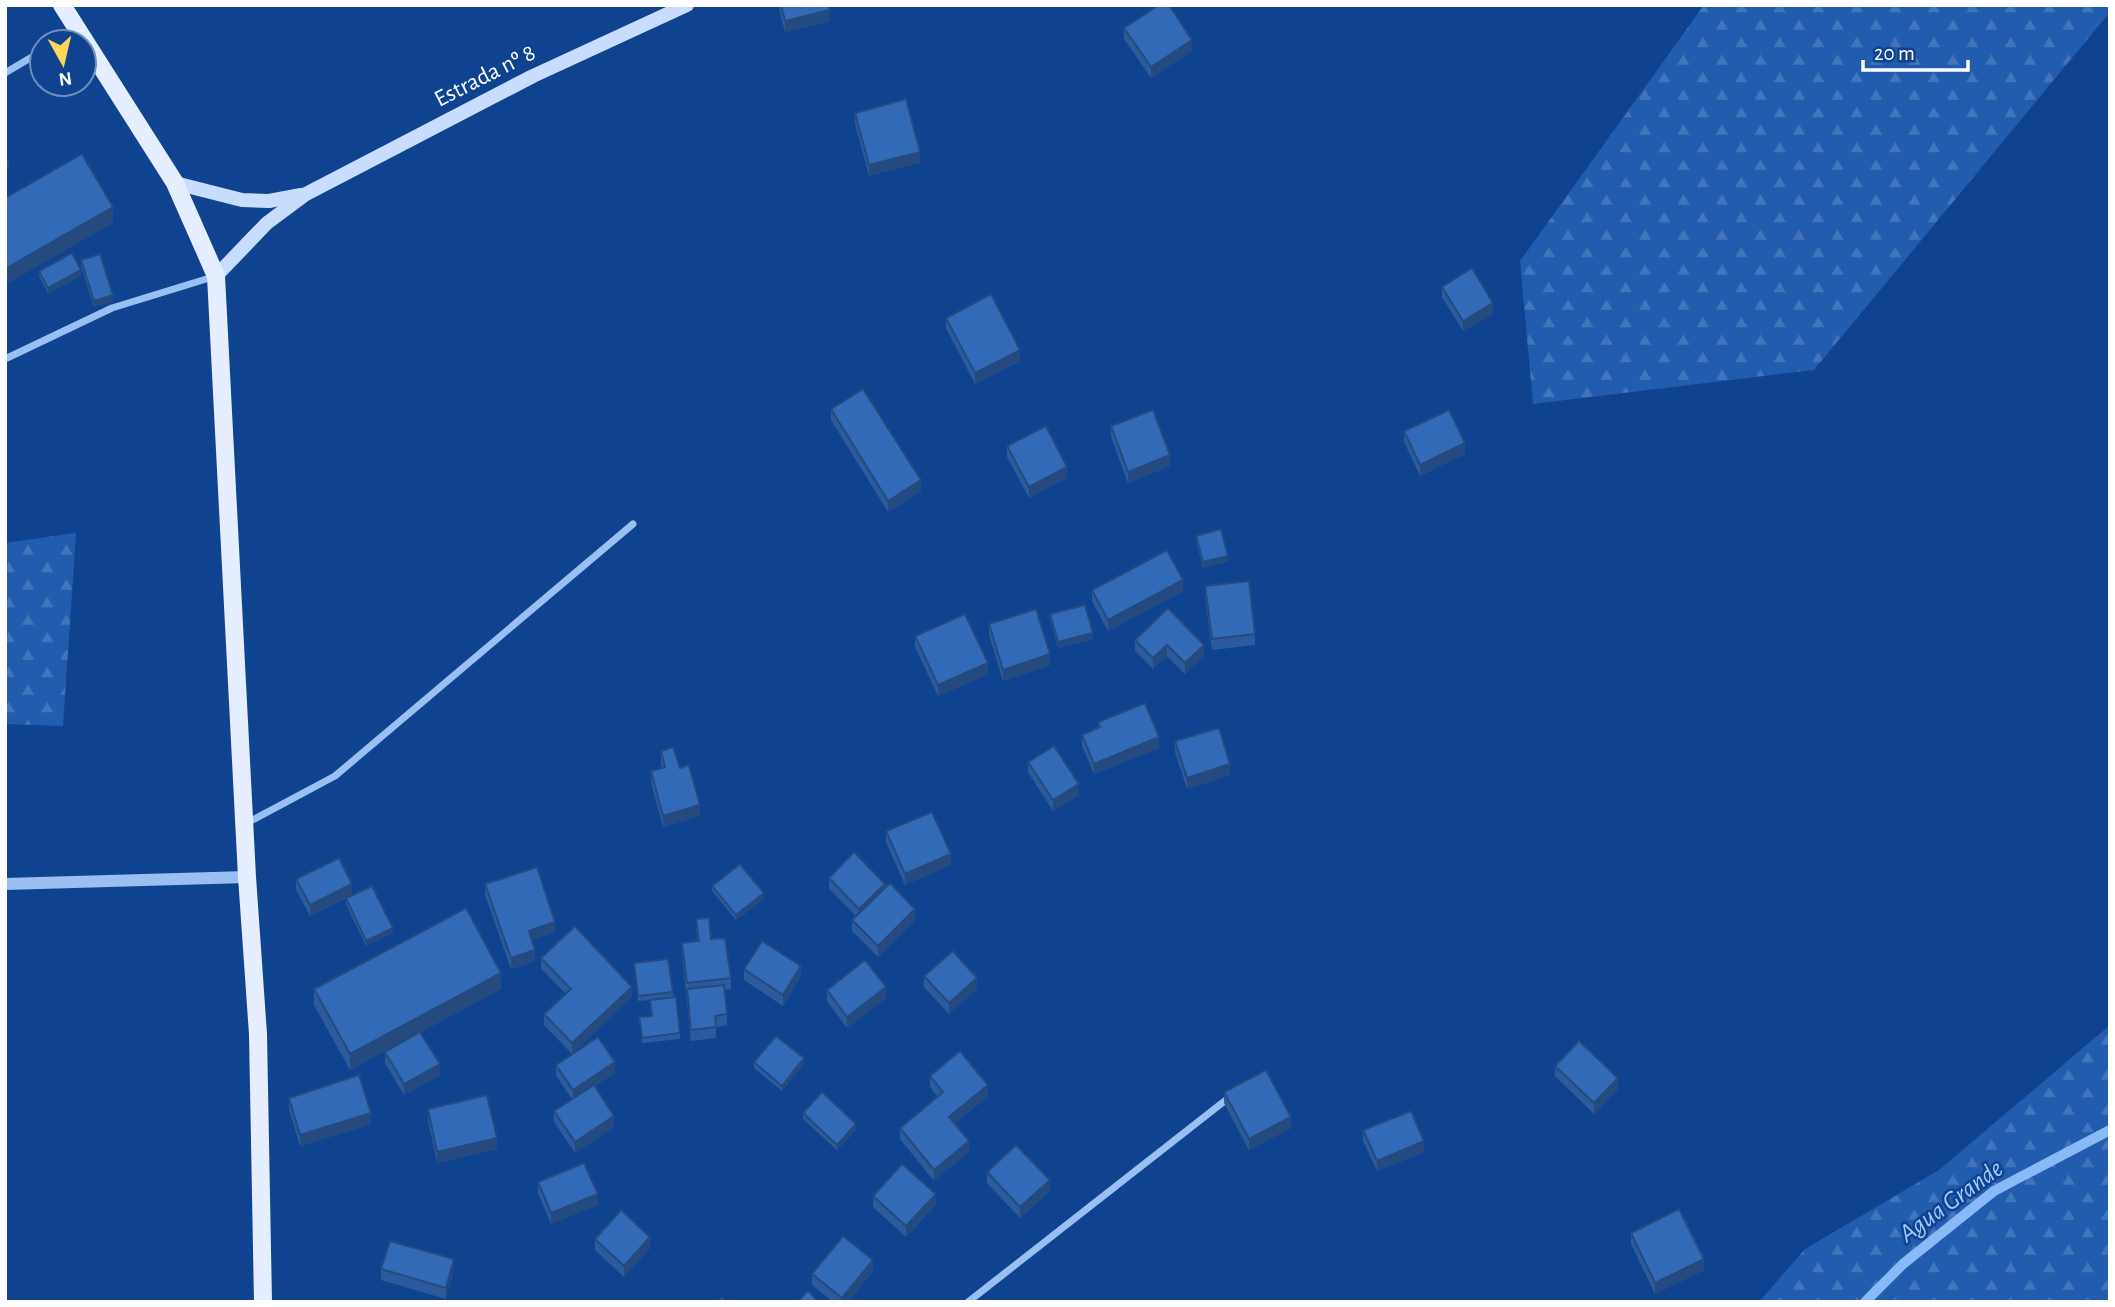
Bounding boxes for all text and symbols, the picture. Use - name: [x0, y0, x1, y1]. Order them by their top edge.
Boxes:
- north arrow: [28, 28, 98, 98]
- scale bar: [1863, 28, 1968, 72]
- street label: Estrada nº 8: [431, 40, 539, 112]
- text: 20 m: [1874, 43, 1915, 64]
- text: N: [57, 68, 73, 89]
- water label: Agua Grande: [1894, 1155, 2008, 1248]

